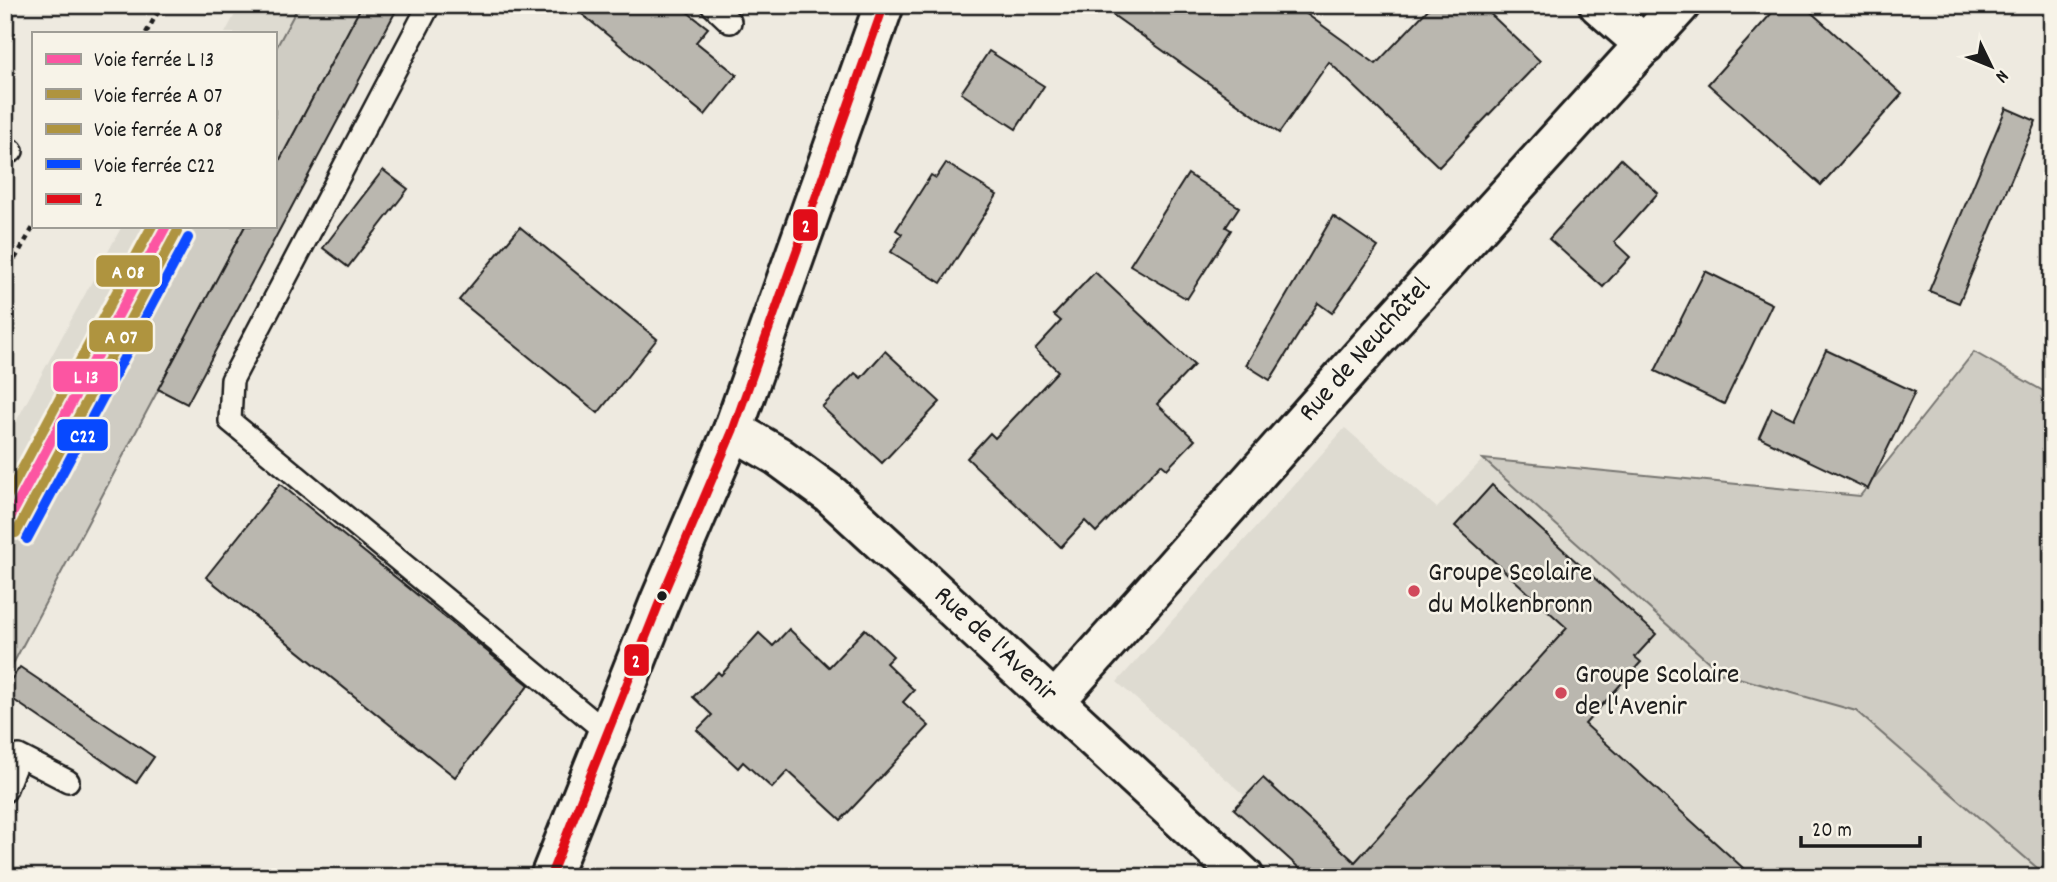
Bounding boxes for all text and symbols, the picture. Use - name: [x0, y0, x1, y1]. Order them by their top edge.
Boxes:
- legend: [32, 32, 276, 228]
- north arrow: [1955, 32, 2025, 102]
- text: Voie ferrée L 13: [94, 47, 214, 77]
- text: N: [1988, 63, 2014, 88]
- text: Voie ferrée A 07: [94, 83, 222, 113]
- text: Voie ferrée A 08: [94, 117, 223, 147]
- text: Voie ferrée C22: [94, 153, 215, 183]
- text: 2: [94, 187, 103, 217]
- line badge: 2: [792, 208, 819, 242]
- text: 2: [802, 215, 810, 242]
- line badge: A 08: [95, 254, 161, 288]
- text: A 08: [112, 261, 145, 288]
- street label: Rue de Neuchâtel: [1291, 270, 1442, 432]
- line badge: A 07: [88, 319, 154, 353]
- text: A 07: [105, 326, 137, 353]
- line badge: L 13: [52, 360, 119, 393]
- text: L 13: [74, 366, 98, 393]
- line badge: C22: [56, 418, 109, 452]
- text: C22: [70, 425, 96, 452]
- place label: Groupe Scolaire du Molkenbronn: [1428, 555, 1593, 627]
- street label: Rue de l'Avenir: [923, 578, 1066, 714]
- marker: Groupe Scolaire du Molkenbronn: [1406, 583, 1422, 599]
- unlabelled marker: [655, 589, 669, 603]
- line badge: 2: [623, 643, 650, 677]
- text: 2: [632, 650, 640, 677]
- place label: Groupe Scolaire de l'Avenir: [1575, 657, 1739, 729]
- marker: Groupe Scolaire de l'Avenir: [1553, 685, 1569, 701]
- scale bar: [1801, 805, 1920, 849]
- text: 20 m: [1812, 817, 1852, 847]

